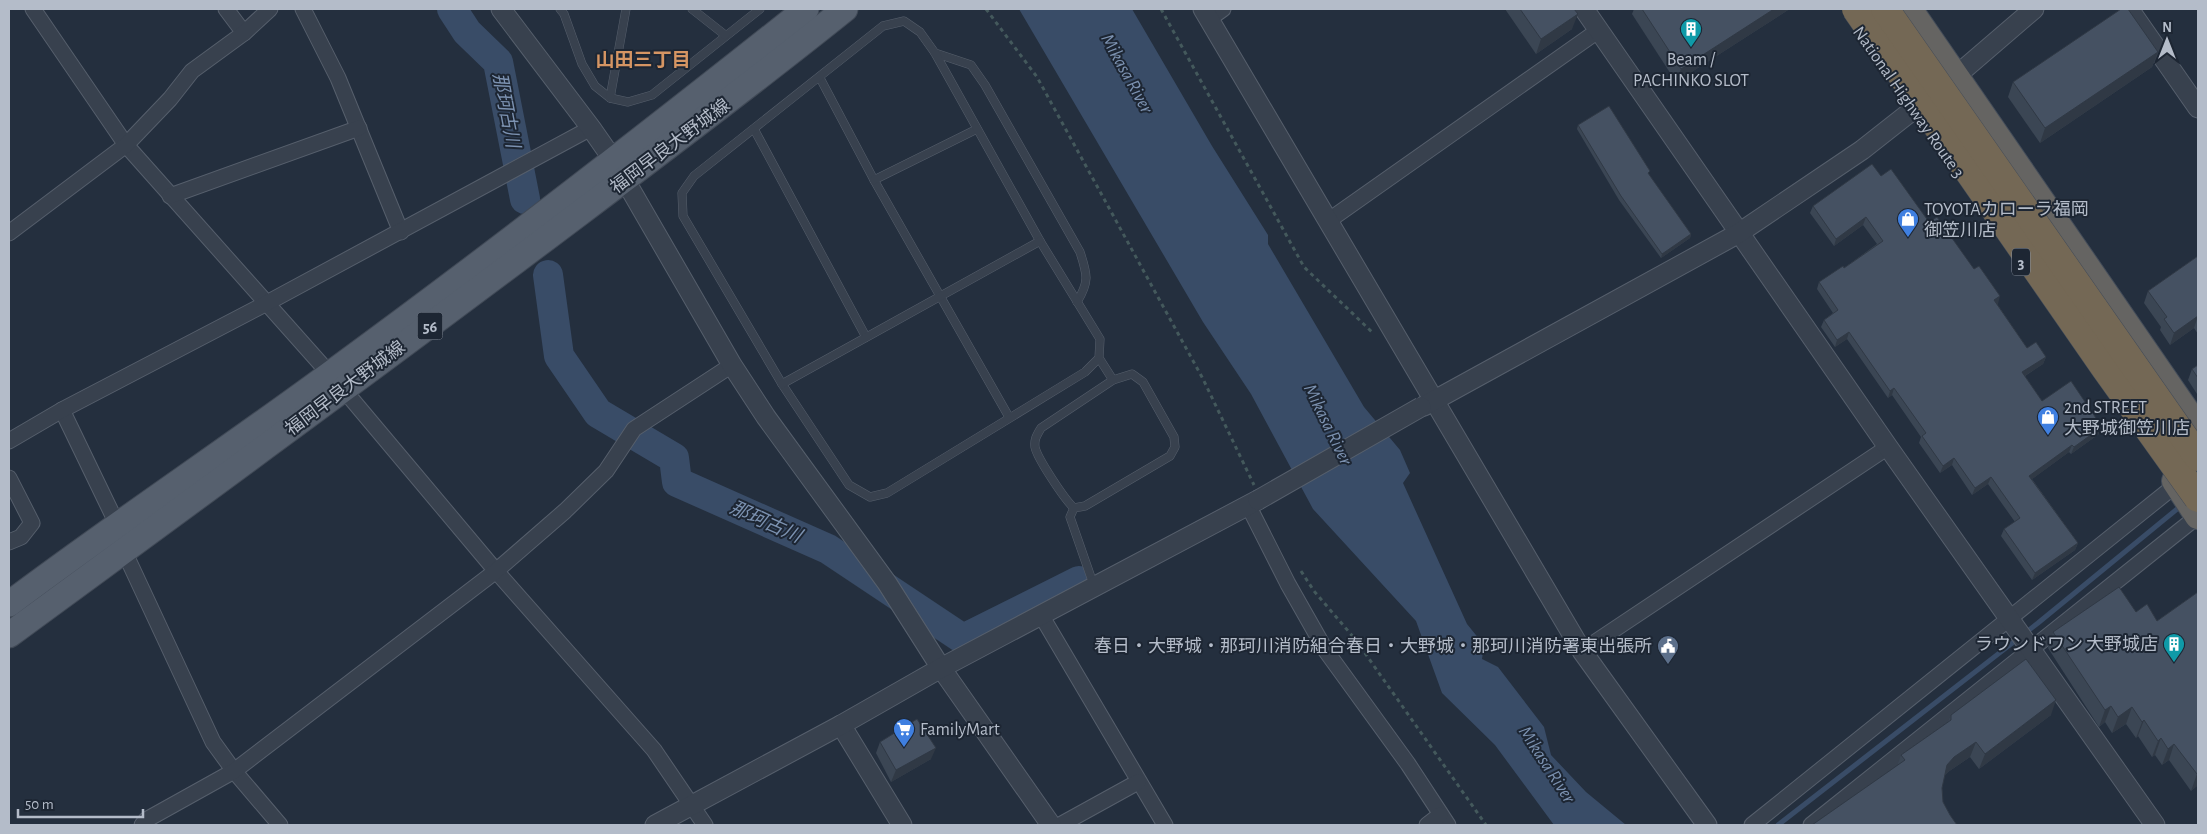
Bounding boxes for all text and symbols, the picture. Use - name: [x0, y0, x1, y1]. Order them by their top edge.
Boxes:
- north arrow: [2142, 15, 2192, 65]
- building icon: Beam / PACHINKO SLOT: [1679, 17, 1703, 48]
- text: N: [2162, 21, 2172, 35]
- street label: National Highway Route 3: [1849, 23, 1967, 182]
- water label: Mikasa River: [1097, 31, 1157, 117]
- district label: 山田三丁目: [595, 51, 691, 70]
- place label: Beam / PACHINKO SLOT: [1633, 51, 1749, 90]
- water label: 那珂古川: [489, 71, 523, 151]
- street label: 福岡早良大野城線: [606, 95, 734, 197]
- place label: TOYOTAカローラ福岡 御笠川店: [1924, 200, 2089, 240]
- shop icon: TOYOTAカローラ福岡 御笠川店: [1896, 207, 1920, 238]
- road number: 3: [2012, 248, 2030, 276]
- road number: 56: [418, 312, 442, 340]
- street label: 福岡早良大野城線: [281, 337, 409, 439]
- water label: Mikasa River: [1300, 381, 1356, 469]
- place label: 2nd STREET 大野城御笠川店: [2064, 399, 2190, 438]
- shop icon: 2nd STREET 大野城御笠川店: [2036, 405, 2060, 436]
- water label: 那珂古川: [727, 497, 806, 547]
- building icon: ラウンドワン 大野城店: [2162, 632, 2186, 663]
- public building icon: 春日・大野城・那珂川消防組合春日・大野城・那珂川消防署東出張所: [1656, 634, 1680, 665]
- place label: ラウンドワン 大野城店: [1975, 635, 2158, 654]
- place label: 春日・大野城・那珂川消防組合春日・大野城・那珂川消防署東出張所: [1094, 636, 1652, 656]
- supermarket icon: FamilyMart: [892, 717, 916, 748]
- place label: FamilyMart: [920, 721, 1000, 739]
- water label: Mikasa River: [1515, 723, 1579, 807]
- scale bar: [18, 786, 142, 818]
- text: 50 m: [25, 797, 54, 812]

